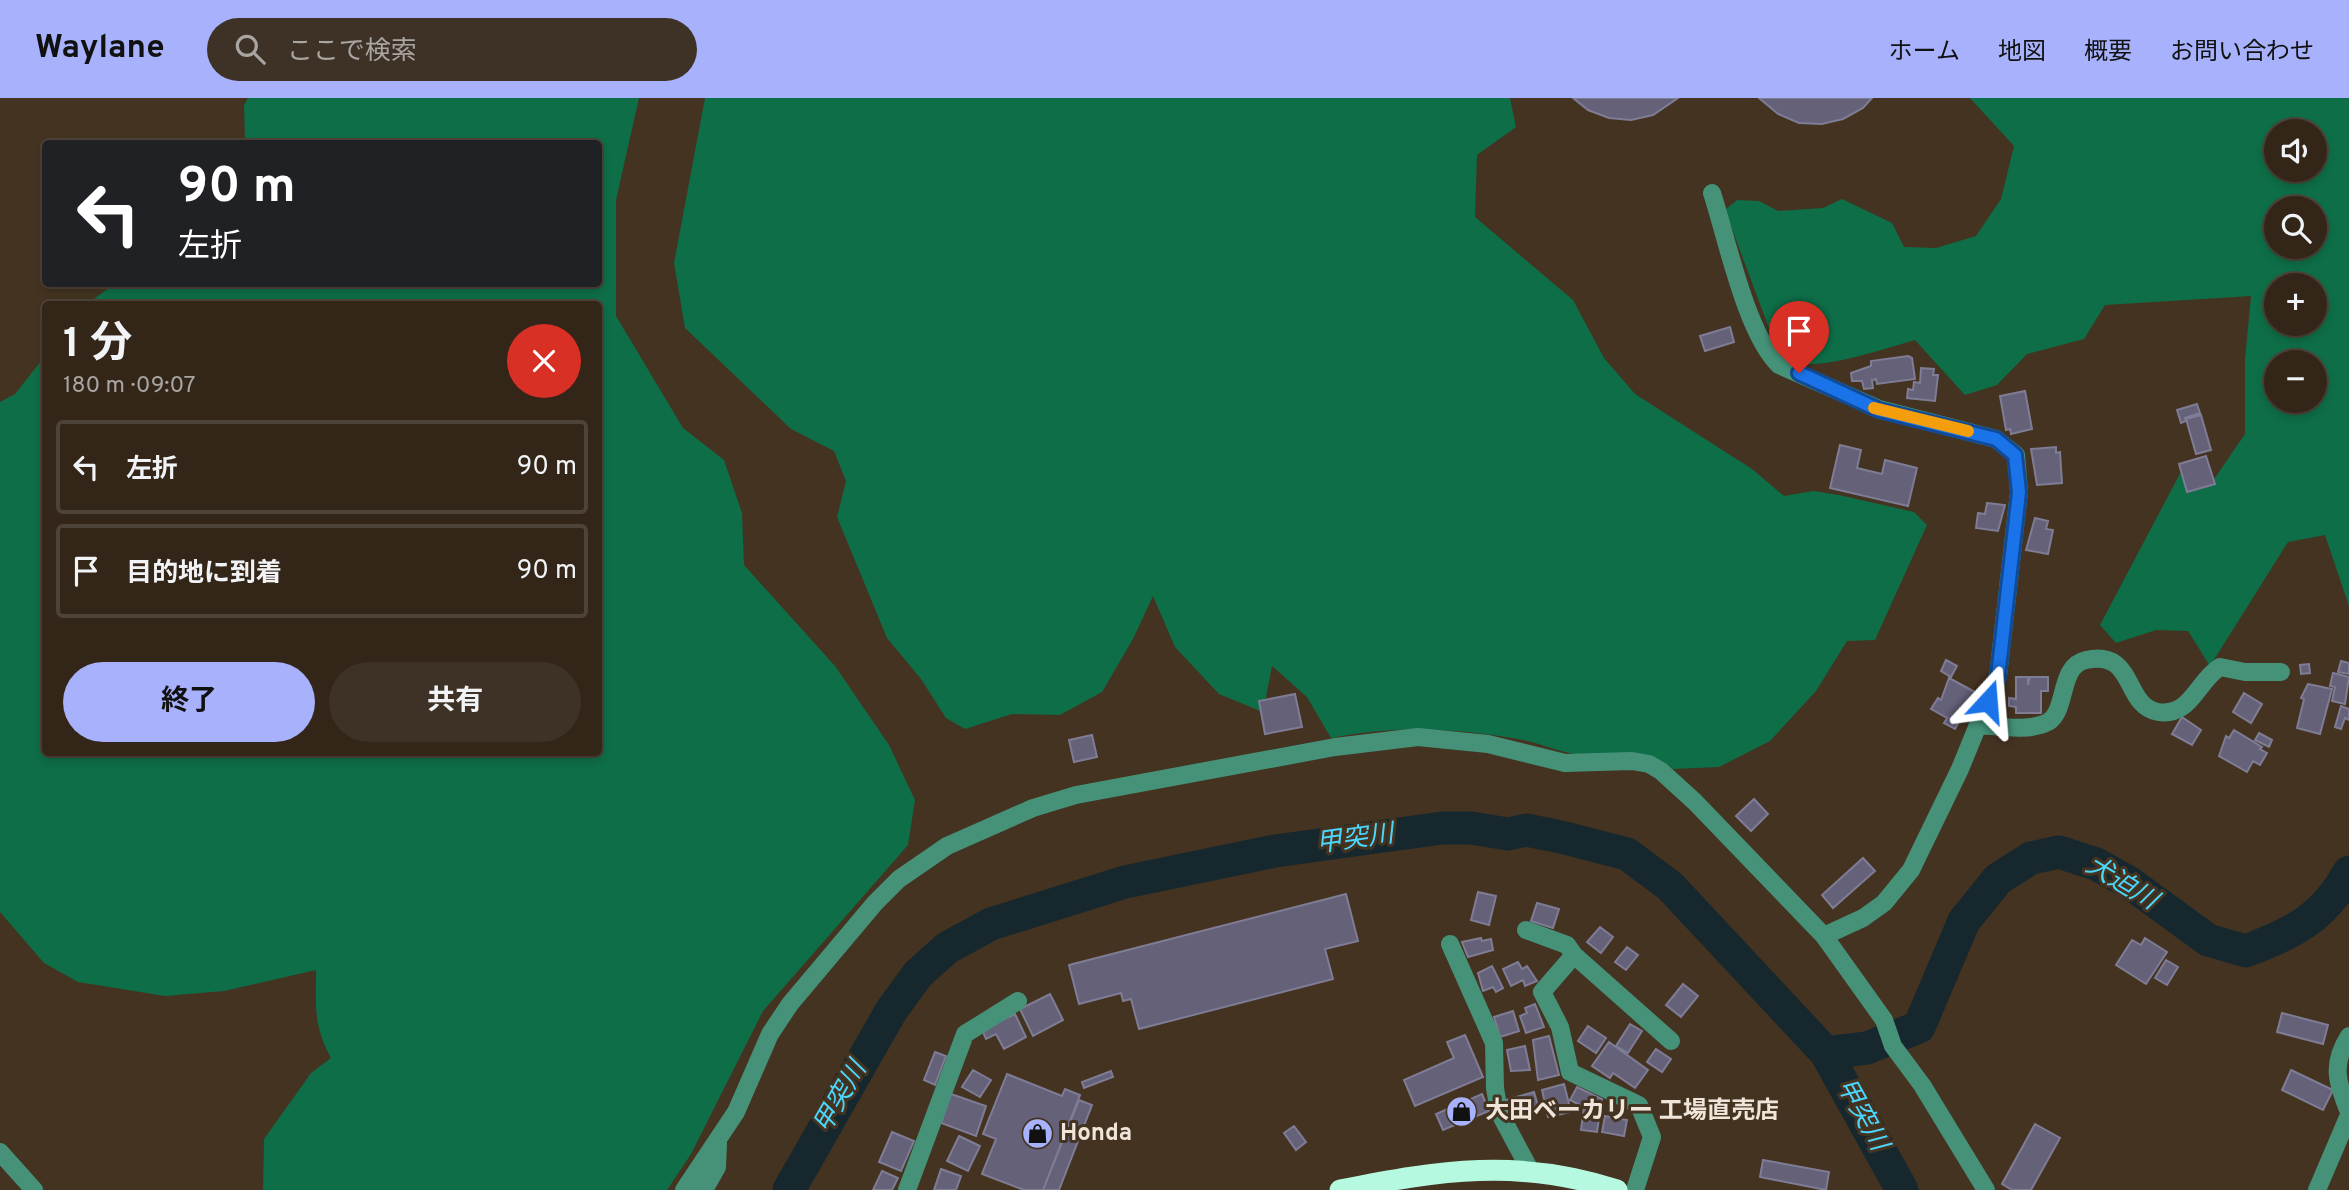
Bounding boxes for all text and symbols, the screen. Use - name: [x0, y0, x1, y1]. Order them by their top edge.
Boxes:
- search box: [207, 18, 697, 81]
- text: Waylane: [35, 28, 165, 70]
- icon: search: [231, 30, 269, 68]
- text: ここで検索: [287, 36, 417, 69]
- text: ホーム: [1889, 38, 1960, 68]
- text: 地図: [1998, 38, 2046, 68]
- text: 概要: [2084, 38, 2132, 68]
- text: お問い合わせ: [2170, 38, 2314, 68]
- map controls: [2264, 119, 2327, 413]
- button: sound: [2264, 119, 2327, 182]
- text: 90 m: [178, 158, 296, 220]
- icon: left: [63, 168, 154, 259]
- button: search: [2264, 196, 2327, 259]
- text: 左折: [178, 228, 242, 268]
- button: +: [2264, 273, 2327, 336]
- pin: [1769, 301, 1829, 373]
- icon: arrive: [1780, 312, 1818, 350]
- text: 1 分: [63, 319, 132, 372]
- button: close: [507, 324, 581, 398]
- button: −: [2264, 350, 2327, 413]
- text: 180 m · 09:07: [63, 372, 196, 401]
- icon: left: [67, 448, 105, 486]
- text: 90 m: [517, 451, 577, 484]
- text: 左折: [126, 454, 178, 487]
- icon: arrive: [67, 552, 105, 590]
- text: 90 m: [517, 555, 577, 588]
- text: 目的地に到着: [126, 558, 282, 591]
- button: 終了: [63, 662, 315, 742]
- button: 共有: [329, 662, 581, 742]
- position arrow: [1951, 664, 2025, 738]
- water label: 甲突川: [1314, 818, 1399, 862]
- water label: 犬迫川: [2079, 850, 2165, 920]
- water label: 甲突川: [807, 1053, 876, 1140]
- water label: 甲突川: [1828, 1073, 1896, 1160]
- shop icon: 大田ベーカリー 工場直売店: [1445, 1095, 1479, 1129]
- place label: 大田ベーカリー 工場直売店: [1485, 1097, 1779, 1127]
- shop icon: Honda: [1020, 1117, 1054, 1151]
- place label: Honda: [1060, 1119, 1132, 1149]

